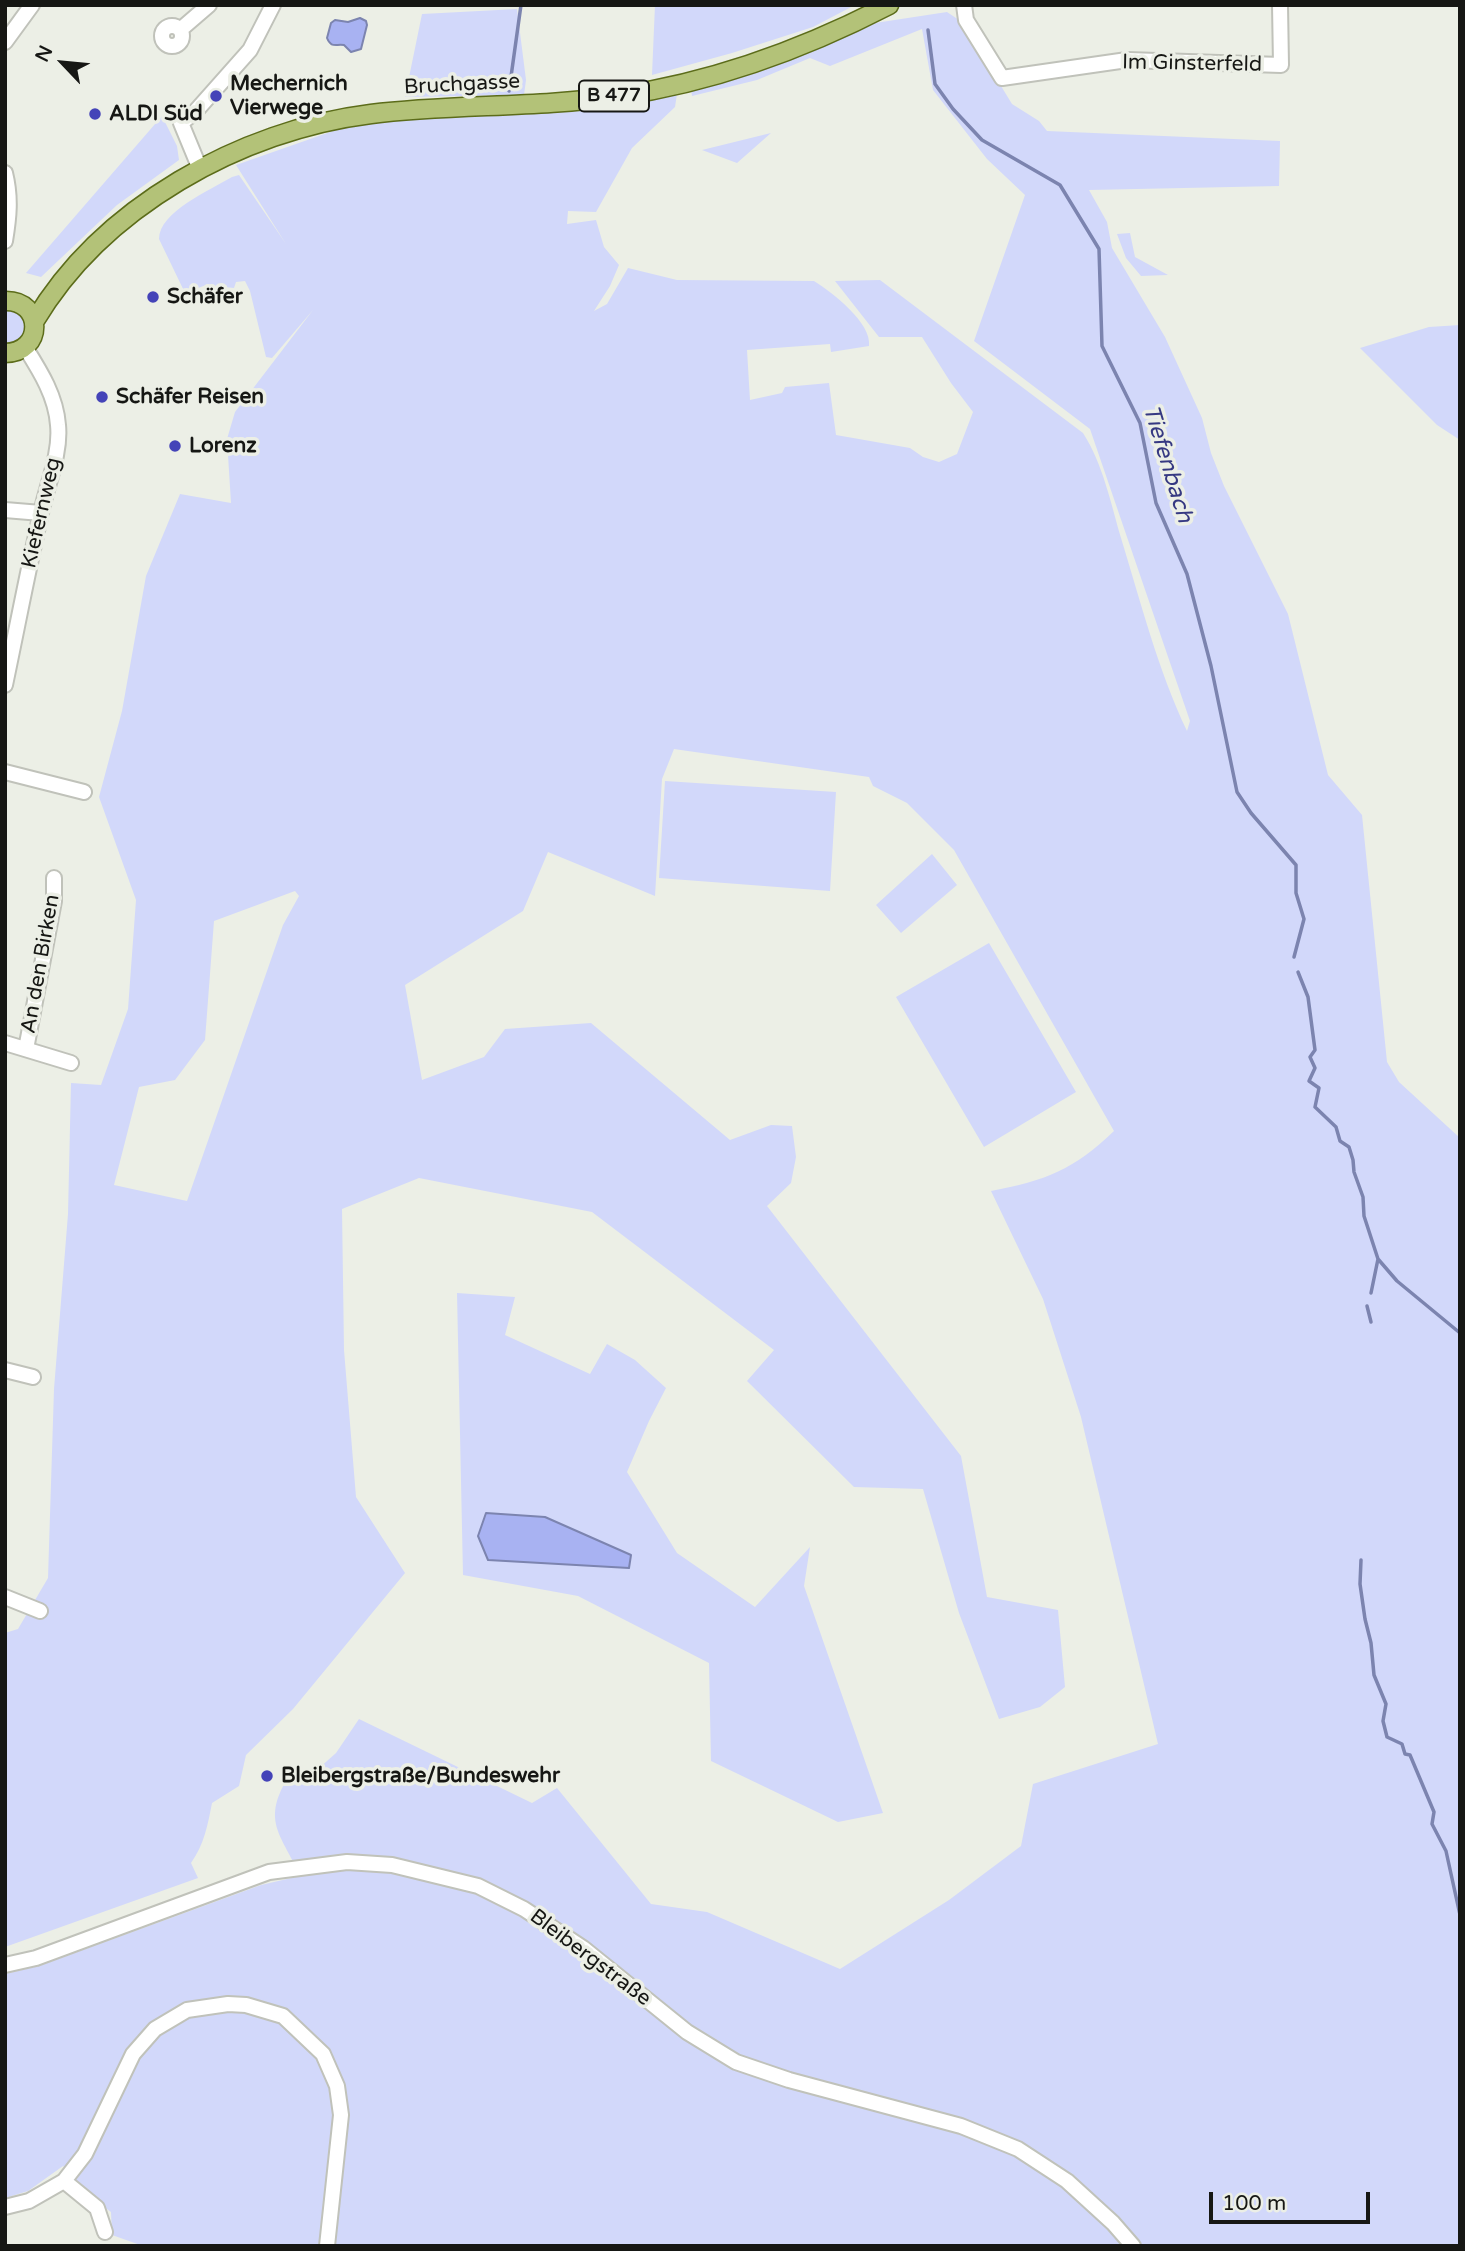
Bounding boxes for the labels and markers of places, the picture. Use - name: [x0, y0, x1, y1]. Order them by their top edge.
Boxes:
- place label: Mechernich Vierwege: [230, 71, 348, 121]
- marker: Mechernich Vierwege: [208, 88, 224, 104]
- place label: ALDI Süd: [109, 101, 203, 127]
- marker: ALDI Süd: [87, 106, 103, 122]
- place label: Schäfer: [167, 284, 243, 310]
- marker: Schäfer: [145, 289, 161, 305]
- place label: Schäfer Reisen: [116, 384, 264, 410]
- marker: Schäfer Reisen: [94, 389, 110, 405]
- place label: Lorenz: [189, 433, 257, 459]
- marker: Lorenz: [167, 438, 183, 454]
- place label: Bleibergstraße/Bundeswehr: [281, 1763, 560, 1789]
- marker: Bleibergstraße/Bundeswehr: [259, 1768, 275, 1784]

